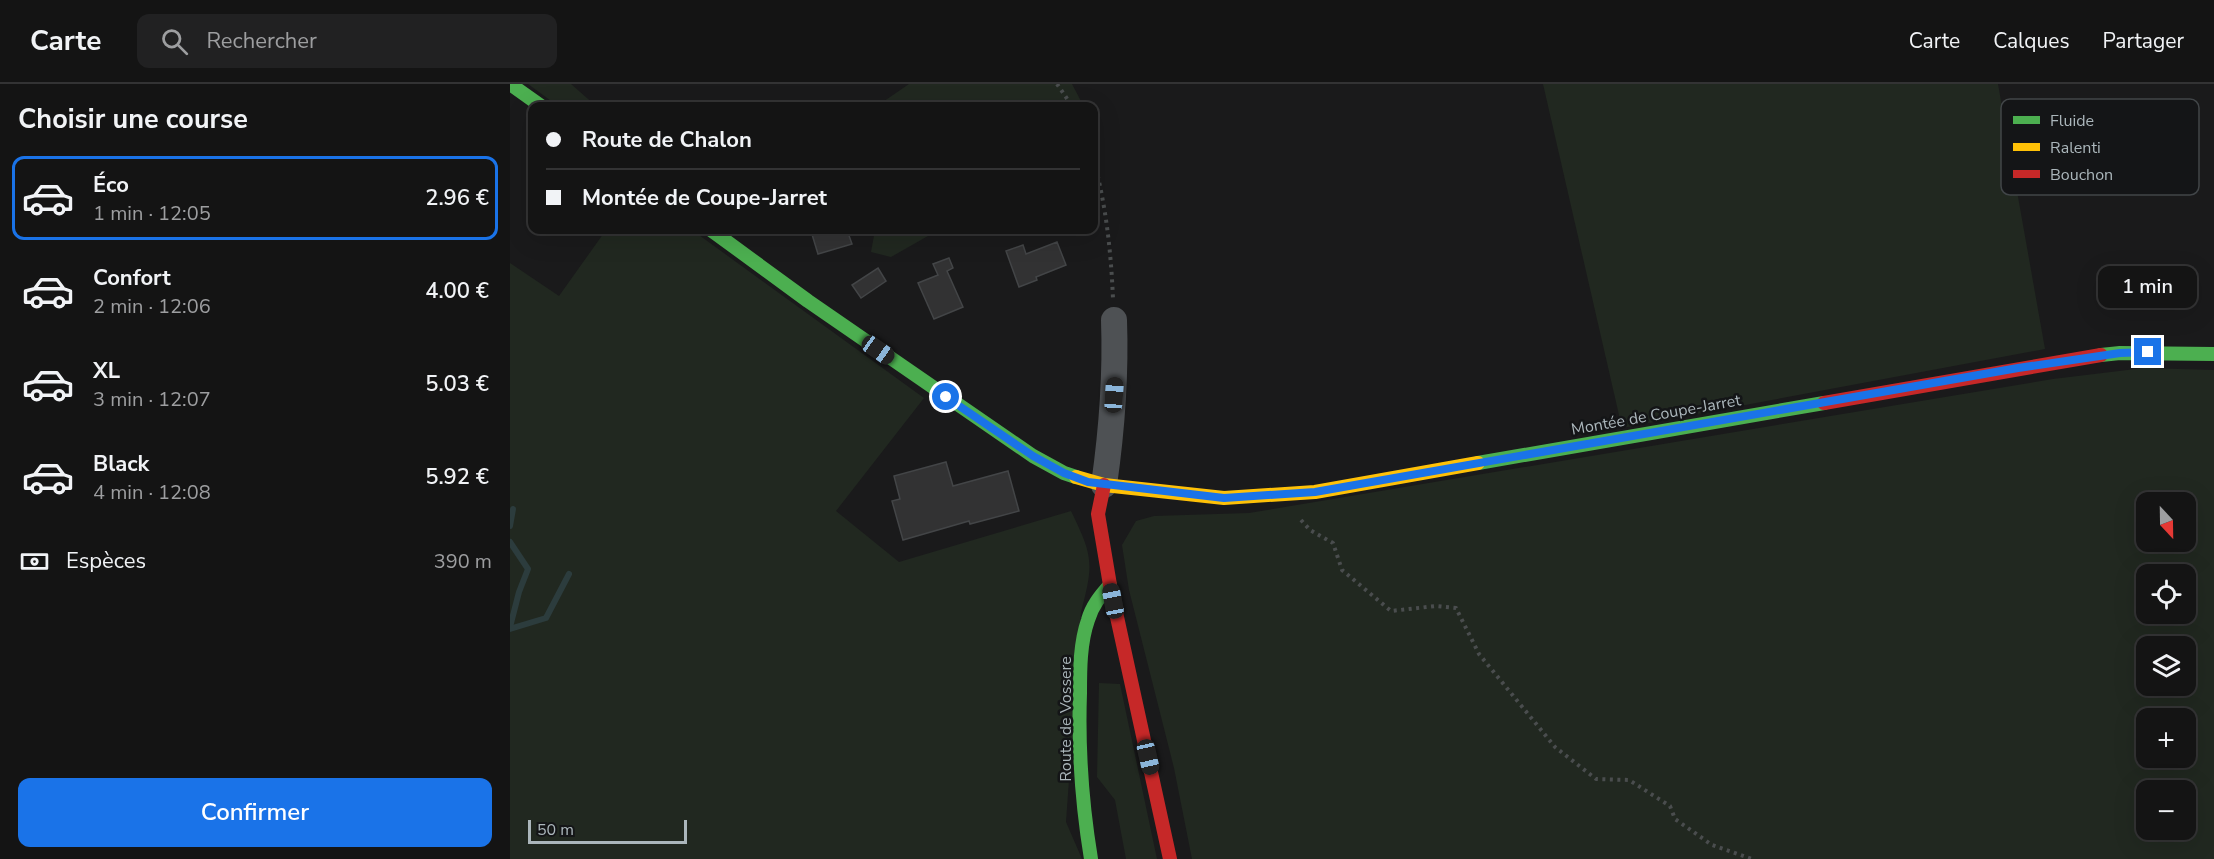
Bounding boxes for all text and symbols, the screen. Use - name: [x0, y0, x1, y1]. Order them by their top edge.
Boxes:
- search box: [137, 14, 557, 68]
- text: Carte: [30, 22, 101, 60]
- icon: search: [158, 25, 191, 58]
- text: Rechercher: [206, 26, 317, 56]
- text: Carte: [1909, 27, 1960, 55]
- text: Calques: [1993, 27, 2070, 55]
- text: Partager: [2103, 27, 2184, 55]
- legend: [2001, 99, 2199, 195]
- text: Choisir une course: [18, 101, 248, 138]
- text: Fluide: [2050, 110, 2094, 132]
- text: Route de Chalon: [582, 125, 752, 155]
- text: Ralenti: [2050, 137, 2101, 159]
- text: Bouchon: [2050, 164, 2113, 186]
- text: Éco: [93, 170, 129, 200]
- icon: car: [21, 171, 75, 225]
- text: 2.96 €: [425, 183, 489, 213]
- text: Montée de Coupe-Jarret: [582, 183, 827, 213]
- text: 1 min · 12:05: [93, 200, 211, 227]
- text: Confort: [93, 263, 171, 293]
- icon: car: [21, 264, 75, 318]
- callout: 1 min: [2098, 265, 2198, 307]
- text: 1 min: [2122, 273, 2173, 300]
- text: 4.00 €: [425, 276, 489, 306]
- text: 2 min · 12:06: [93, 293, 211, 320]
- car: [858, 332, 898, 368]
- route end: [2134, 338, 2161, 365]
- text: XL: [93, 356, 120, 386]
- icon: car: [21, 357, 75, 411]
- text: 5.03 €: [425, 369, 489, 399]
- car: [1104, 376, 1124, 414]
- route start: [932, 383, 959, 410]
- text: 3 min · 12:07: [93, 386, 211, 413]
- street label: Montée de Coupe-Jarret: [1569, 389, 1743, 441]
- text: Black: [93, 449, 149, 479]
- icon: car: [21, 450, 75, 504]
- text: 5.92 €: [425, 462, 489, 492]
- text: 4 min · 12:08: [93, 479, 211, 506]
- north arrow: [2136, 492, 2196, 552]
- map controls: [2136, 492, 2196, 840]
- icon: cash: [18, 545, 51, 578]
- text: Espèces: [66, 546, 146, 576]
- text: 390 m: [434, 548, 492, 575]
- button: locate: [2136, 564, 2196, 624]
- car: [1101, 582, 1125, 620]
- button: layers: [2136, 636, 2196, 696]
- street label: Route de Vossere: [1055, 656, 1077, 782]
- button: +: [2136, 708, 2196, 768]
- car: [1135, 737, 1161, 777]
- button: Confirmer: [18, 778, 492, 847]
- button: −: [2136, 780, 2196, 840]
- scale bar: [528, 817, 687, 844]
- text: 50 m: [537, 819, 574, 841]

